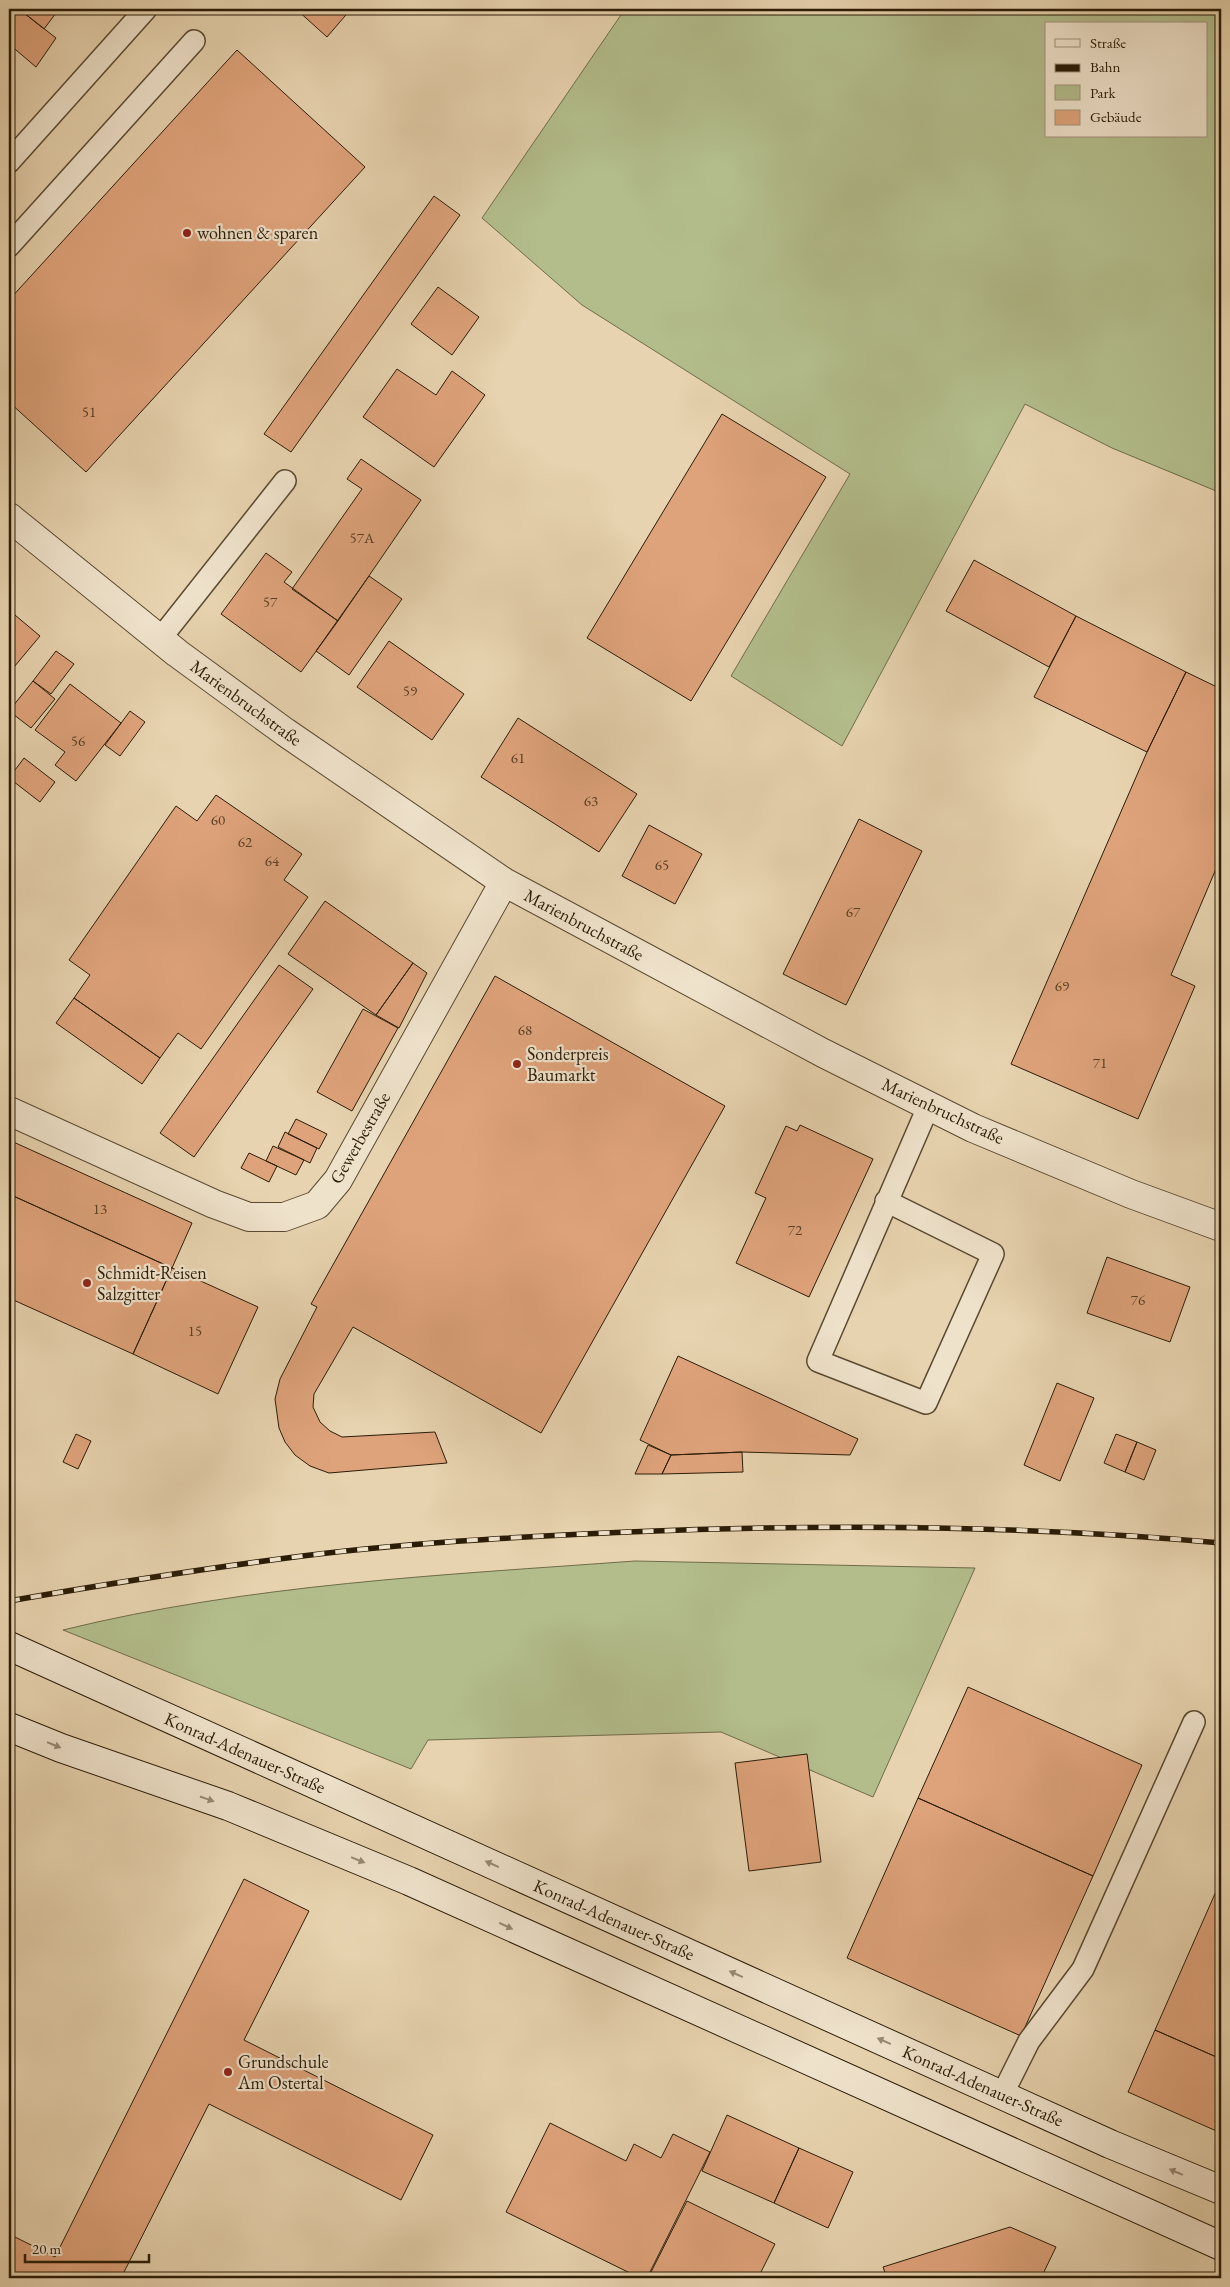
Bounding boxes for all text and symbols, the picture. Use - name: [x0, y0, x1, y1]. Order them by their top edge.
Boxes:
- legend: [1045, 22, 1208, 138]
- text: Straße: [1090, 33, 1126, 52]
- text: Bahn: [1090, 57, 1121, 76]
- text: Park: [1090, 83, 1117, 102]
- text: Gebäude: [1090, 107, 1142, 126]
- place label: wohnen & sparen: [197, 221, 319, 244]
- marker: wohnen & sparen: [181, 227, 193, 239]
- house number: 51: [82, 402, 96, 421]
- house number: 57A: [350, 528, 375, 547]
- house number: 57: [263, 592, 278, 611]
- street label: Marienbruchstraße: [186, 654, 306, 751]
- house number: 59: [403, 681, 417, 700]
- house number: 56: [71, 731, 85, 750]
- house number: 61: [511, 748, 525, 767]
- house number: 63: [584, 791, 598, 810]
- house number: 60: [211, 810, 225, 829]
- house number: 62: [238, 832, 253, 851]
- house number: 64: [265, 851, 280, 870]
- house number: 65: [655, 855, 669, 874]
- street label: Marienbruchstraße: [521, 883, 648, 966]
- house number: 67: [846, 902, 861, 921]
- house number: 69: [1055, 976, 1069, 995]
- house number: 68: [518, 1020, 532, 1039]
- place label: Sonderpreis Baumarkt: [527, 1042, 609, 1086]
- house number: 71: [1093, 1053, 1107, 1072]
- marker: Sonderpreis Baumarkt: [511, 1058, 523, 1070]
- street label: Marienbruchstraße: [878, 1072, 1008, 1149]
- street label: Gewerbestraße: [324, 1088, 395, 1188]
- house number: 13: [93, 1199, 107, 1218]
- house number: 72: [788, 1220, 803, 1239]
- place label: Schmidt-Reisen Salzgitter: [97, 1261, 207, 1305]
- marker: Schmidt-Reisen Salzgitter: [81, 1277, 93, 1289]
- house number: 76: [1131, 1290, 1145, 1309]
- house number: 15: [188, 1321, 202, 1340]
- street label: Konrad-Adenauer-Straße: [161, 1707, 329, 1798]
- one-way arrow: [47, 1741, 61, 1749]
- one-way arrow: [200, 1795, 215, 1803]
- one-way arrow: [351, 1856, 365, 1864]
- one-way arrow: [485, 1860, 499, 1868]
- street label: Konrad-Adenauer-Straße: [530, 1874, 698, 1965]
- one-way arrow: [499, 1922, 513, 1930]
- one-way arrow: [729, 1970, 743, 1978]
- one-way arrow: [877, 2037, 891, 2045]
- street label: Konrad-Adenauer-Straße: [899, 2040, 1067, 2131]
- place label: Grundschule Am Ostertal: [237, 2050, 328, 2094]
- marker: Grundschule Am Ostertal: [222, 2066, 234, 2078]
- one-way arrow: [1169, 2167, 1183, 2175]
- scale bar: [25, 2232, 149, 2264]
- text: 20 m: [32, 2239, 61, 2258]

